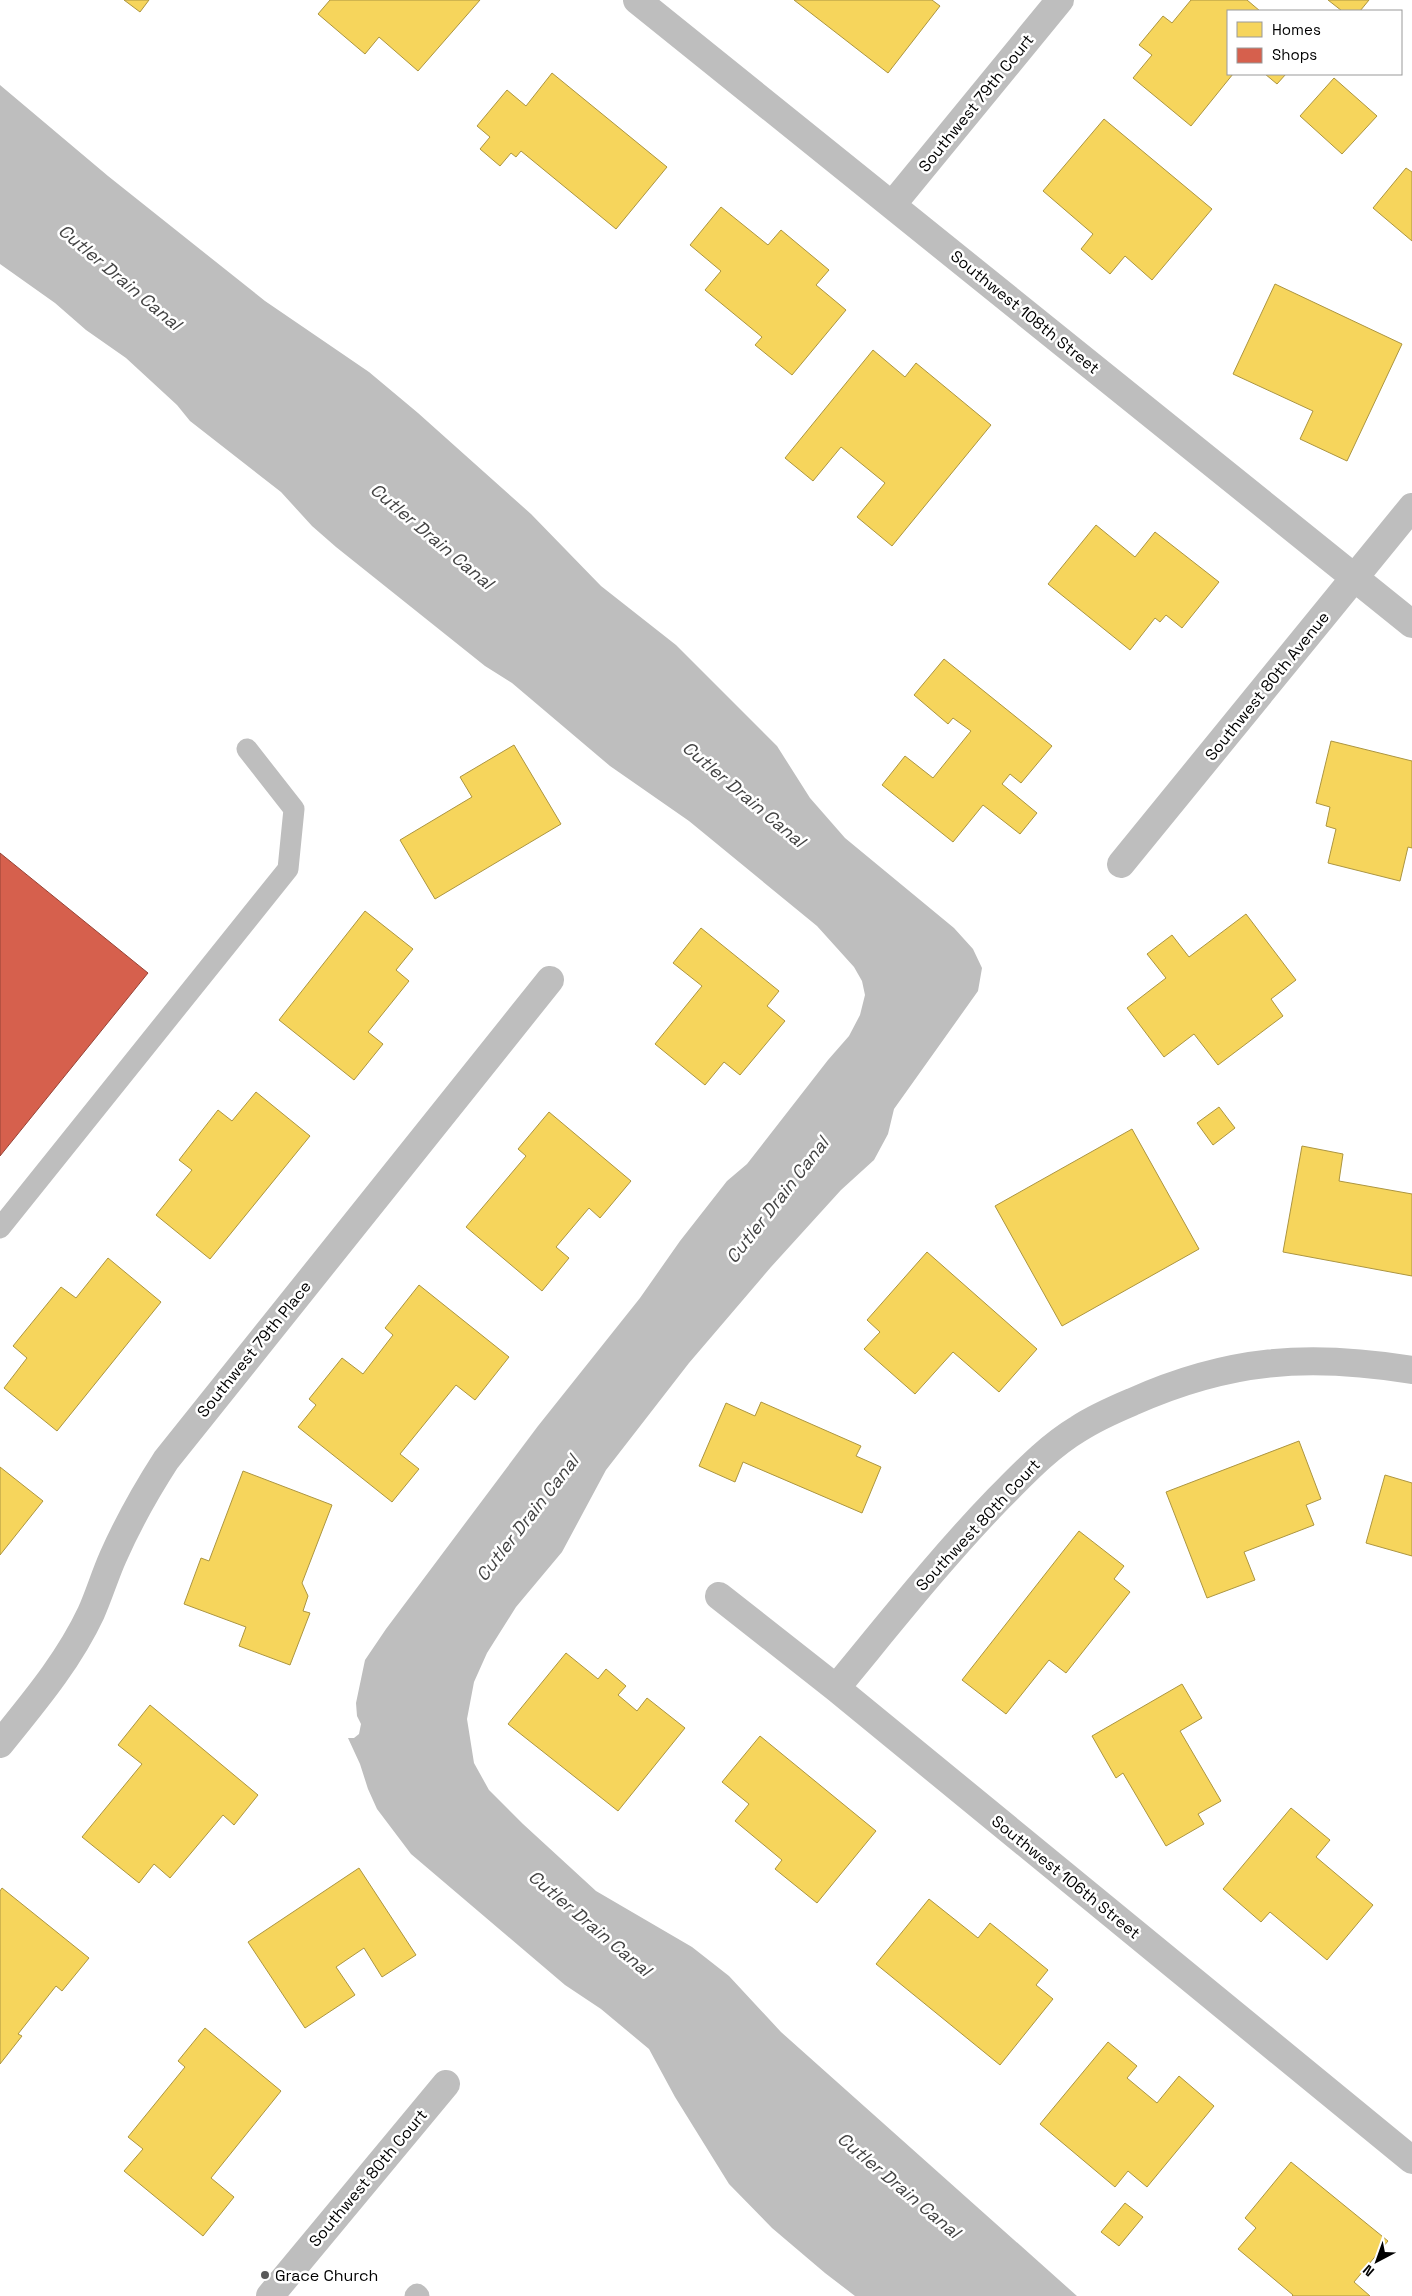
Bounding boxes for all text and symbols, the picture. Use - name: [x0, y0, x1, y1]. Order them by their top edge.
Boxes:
- legend: [1227, 10, 1402, 75]
- text: Homes: [1272, 20, 1321, 39]
- street label: Southwest 79th Court: [914, 30, 1038, 176]
- text: Shops: [1272, 45, 1317, 64]
- water label: Cutler Drain Canal: [54, 219, 188, 337]
- street label: Southwest 108th Street: [946, 245, 1104, 379]
- water label: Cutler Drain Canal: [366, 478, 500, 596]
- street label: Southwest 80th Avenue: [1200, 607, 1334, 765]
- water label: Cutler Drain Canal: [678, 736, 812, 854]
- water label: Cutler Drain Canal: [721, 1130, 835, 1268]
- street label: Southwest 79th Place: [192, 1276, 316, 1422]
- water label: Cutler Drain Canal: [471, 1448, 585, 1586]
- street label: Southwest 80th Court: [911, 1454, 1045, 1596]
- street label: Southwest 106th Street: [987, 1811, 1145, 1943]
- water label: Cutler Drain Canal: [524, 1865, 658, 1983]
- street label: Southwest 80th Court: [304, 2105, 432, 2251]
- water label: Cutler Drain Canal: [833, 2127, 967, 2245]
- north arrow: [1352, 2236, 1402, 2286]
- text: N: [1359, 2261, 1378, 2281]
- place label: Grace Church: [275, 2265, 378, 2286]
- marker: Grace Church: [259, 2269, 271, 2281]

